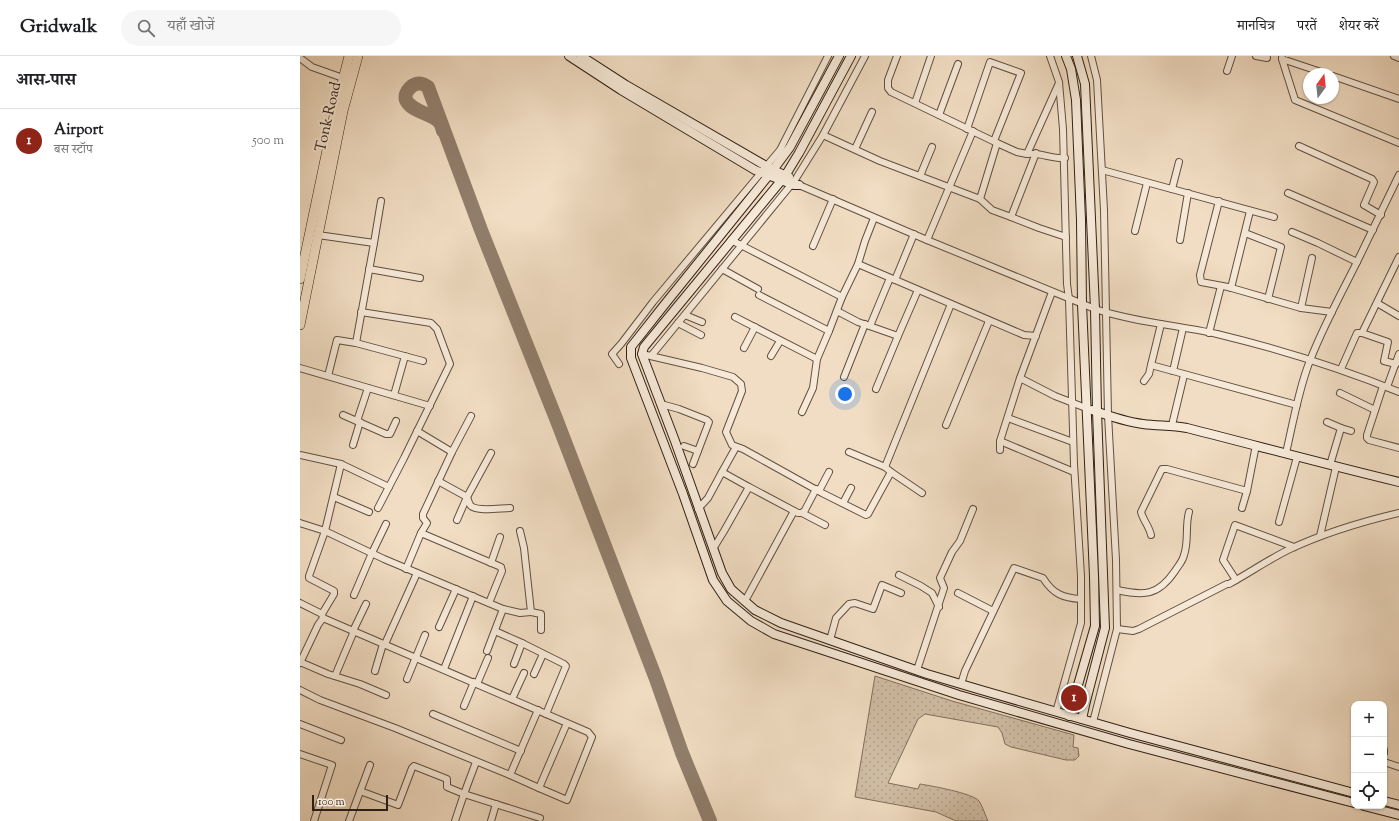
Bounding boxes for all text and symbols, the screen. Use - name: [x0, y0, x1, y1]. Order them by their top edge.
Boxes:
- search box: [121, 10, 401, 46]
- text: Gridwalk: [20, 14, 97, 41]
- text: यहाँ खोजें: [167, 16, 214, 37]
- icon: search: [135, 17, 157, 39]
- text: मानचित्र: [1237, 17, 1275, 37]
- text: परतें: [1297, 17, 1317, 37]
- text: शेयर करें: [1339, 17, 1379, 37]
- north arrow: [1303, 68, 1339, 104]
- text: आस-पास: [16, 69, 76, 93]
- street label: Tonk Road: [311, 79, 347, 154]
- text: Airport: [54, 120, 103, 141]
- text: 1: [27, 132, 31, 150]
- text: 500 m: [252, 132, 284, 150]
- text: बस स्टॉप: [54, 141, 93, 159]
- your location: [835, 384, 855, 404]
- pin: 1: [1061, 683, 1087, 713]
- map controls: [1351, 701, 1387, 809]
- button: +: [1351, 701, 1387, 737]
- button: −: [1351, 737, 1387, 773]
- button: locate: [1351, 773, 1387, 809]
- scale bar: [312, 793, 388, 812]
- text: 100 m: [318, 794, 345, 810]

